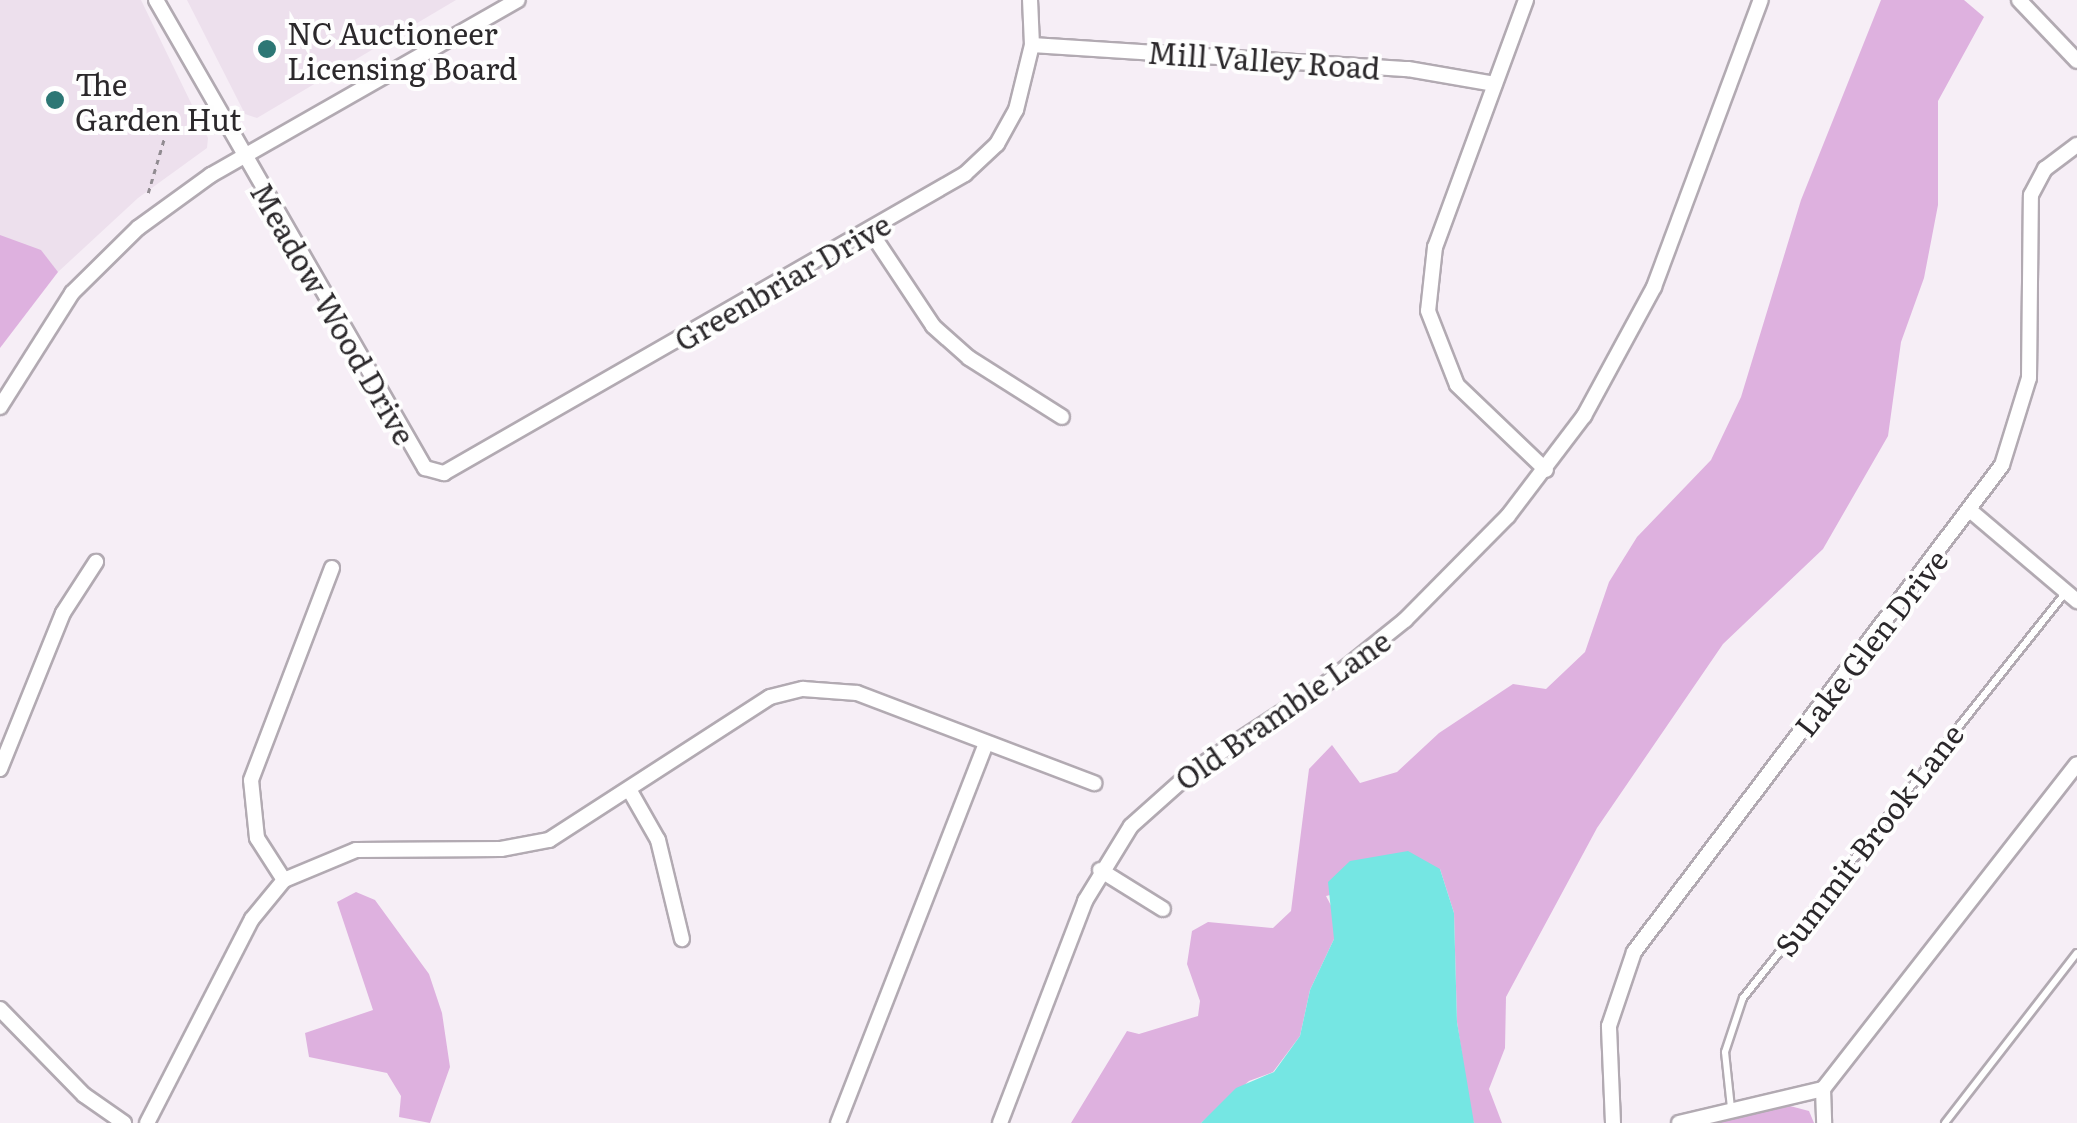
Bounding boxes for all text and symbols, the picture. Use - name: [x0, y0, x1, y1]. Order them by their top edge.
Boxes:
- place label: NC Auctioneer Licensing Board: [287, 14, 517, 84]
- street label: Mill Valley Road: [1146, 33, 1382, 85]
- marker: NC Auctioneer Licensing Board: [256, 38, 278, 60]
- place label: The Garden Hut: [75, 65, 241, 136]
- marker: The Garden Hut: [44, 89, 66, 111]
- street label: Meadow Wood Drive: [244, 176, 424, 450]
- street label: Greenbriar Drive: [668, 205, 896, 357]
- street label: Lake Glen Drive: [1786, 541, 1954, 743]
- street label: Old Bramble Lane: [1168, 621, 1396, 797]
- street label: Summit Brook Lane: [1766, 716, 1970, 962]

